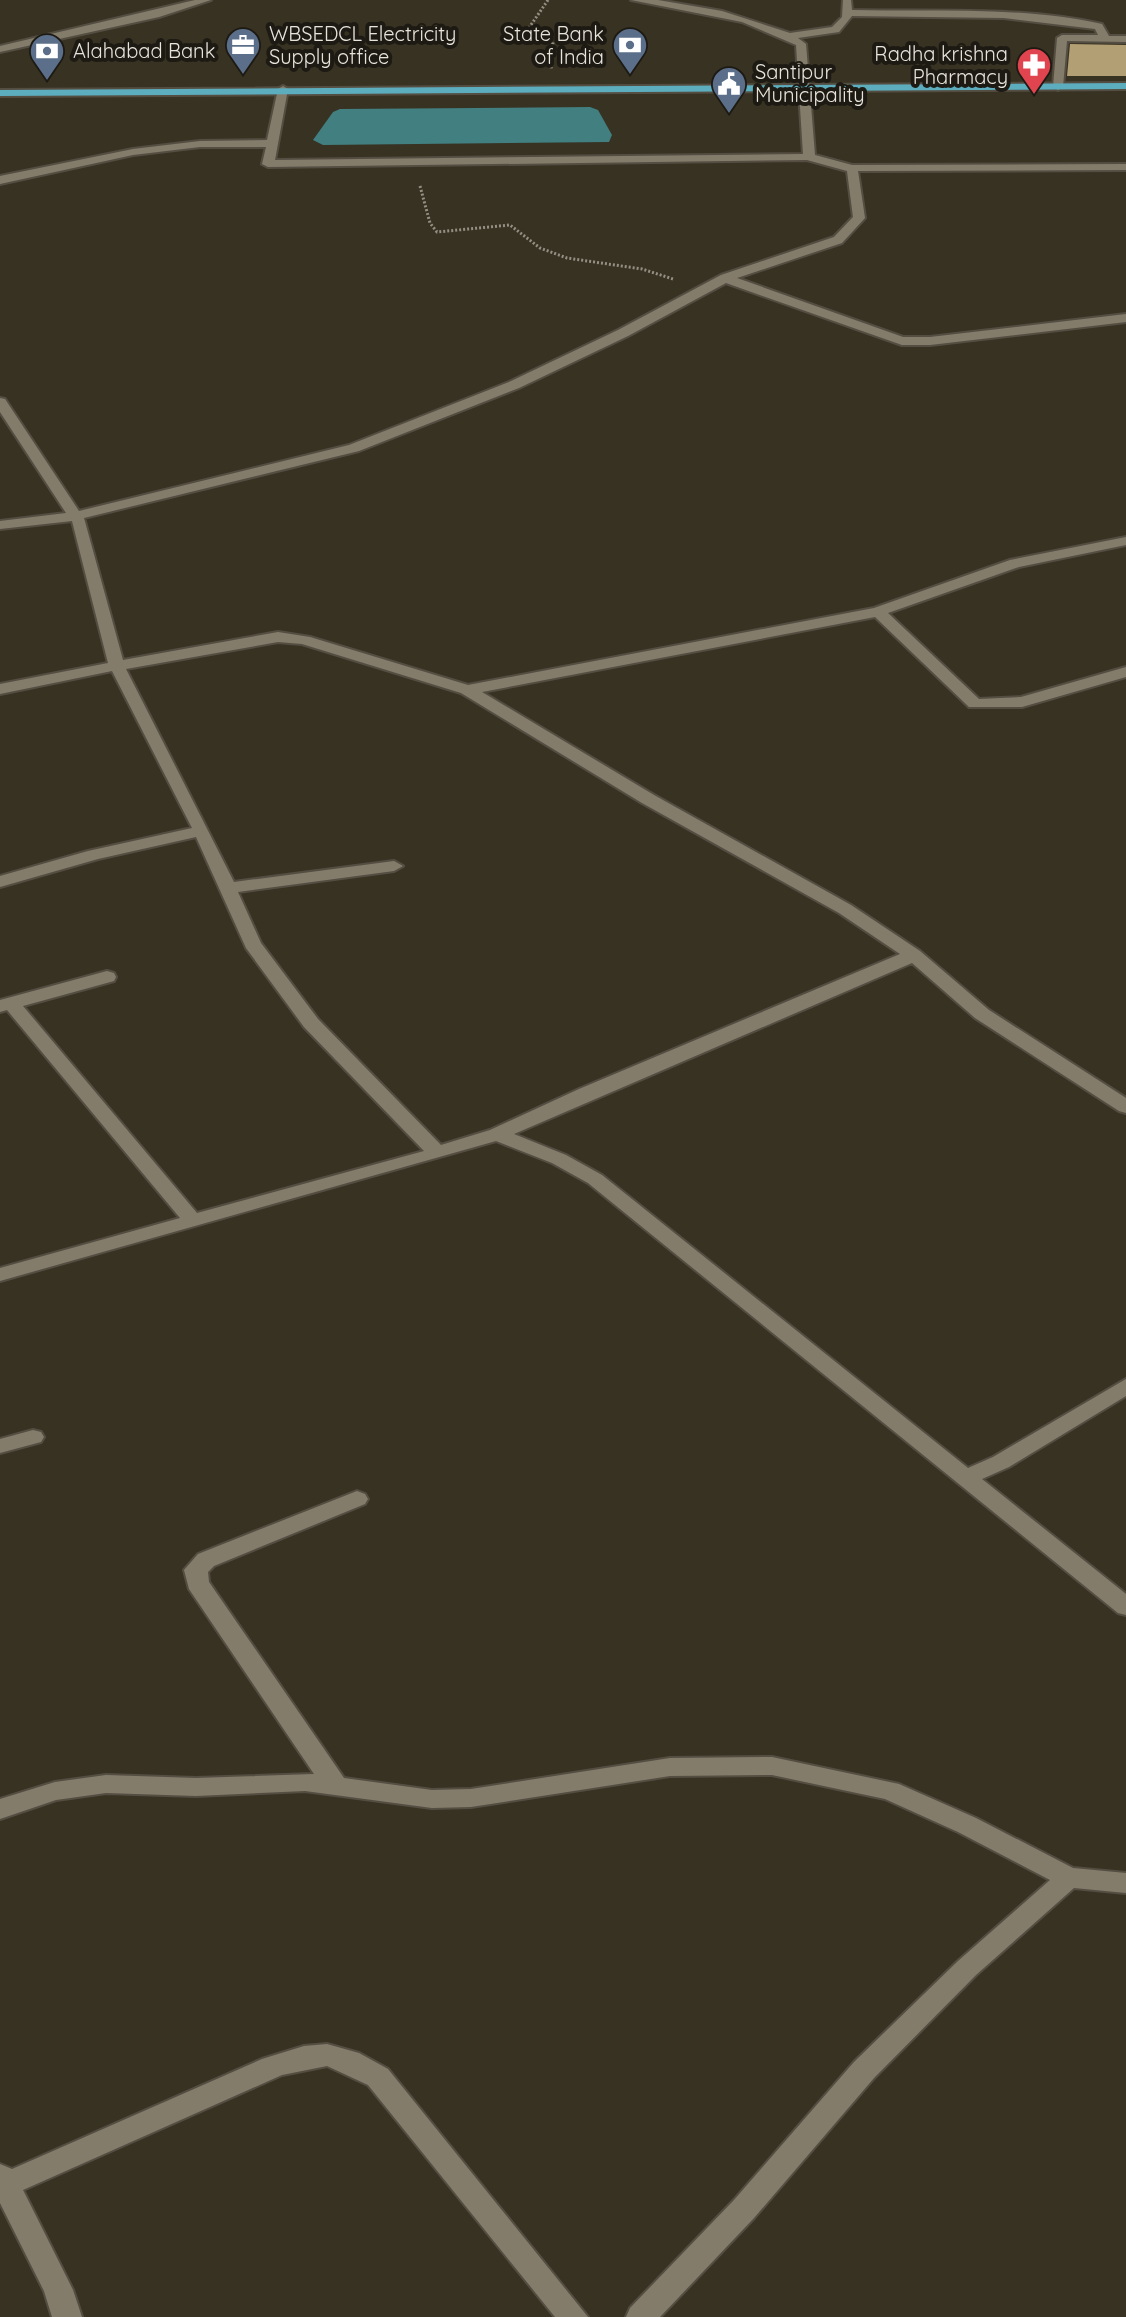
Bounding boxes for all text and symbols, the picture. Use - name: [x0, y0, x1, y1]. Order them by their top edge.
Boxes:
- place label: WBSEDCL Electricity Supply office: [269, 21, 456, 69]
- place label: State Bank of India: [503, 21, 604, 69]
- office icon: WBSEDCL Electricity Supply office: [224, 26, 262, 76]
- bank icon: State Bank of India: [611, 26, 649, 76]
- bank icon: Alahabad Bank: [28, 32, 66, 82]
- place label: Alahabad Bank: [73, 38, 215, 63]
- place label: Radha krishna Pharmacy: [874, 41, 1008, 89]
- pharmacy icon: Radha krishna Pharmacy: [1015, 46, 1053, 96]
- place label: Santipur Municipality: [755, 59, 865, 107]
- public building icon: Santipur Municipality: [710, 65, 748, 115]

